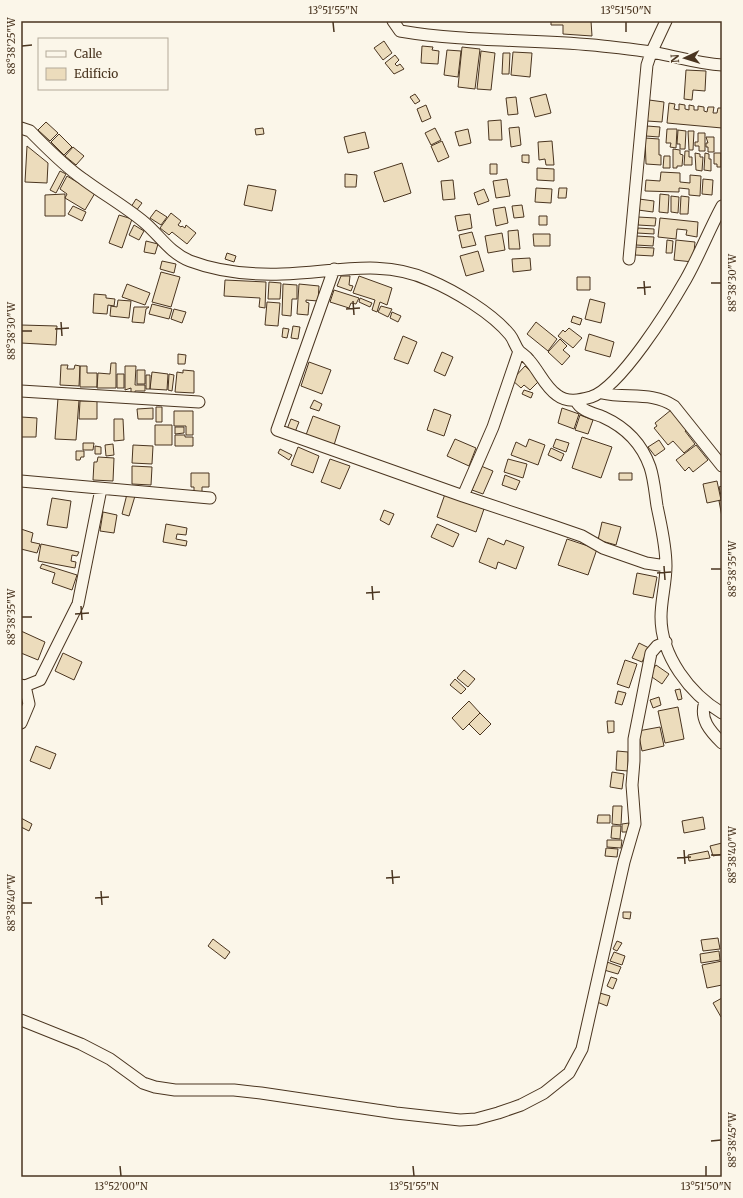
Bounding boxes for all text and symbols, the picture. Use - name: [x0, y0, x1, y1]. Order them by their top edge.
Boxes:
- text: 13°51'55"N: [308, 4, 358, 17]
- text: 13°51'50"N: [601, 4, 652, 17]
- text: 88°38'25"W: [5, 17, 18, 74]
- legend: [38, 38, 168, 90]
- north arrow: [665, 38, 705, 78]
- text: Calle: [74, 46, 102, 61]
- text: N: [668, 54, 682, 64]
- text: Edificio: [74, 66, 118, 81]
- text: 88°38'30"W: [726, 253, 739, 312]
- text: 88°38'30"W: [5, 301, 18, 360]
- text: 88°38'35"W: [726, 540, 739, 597]
- text: 88°38'35"W: [5, 588, 18, 645]
- text: 88°38'40"W: [726, 825, 739, 884]
- text: 88°38'40"W: [5, 873, 18, 932]
- text: 88°38'45"W: [726, 1111, 739, 1168]
- text: 13°52'00"N: [94, 1180, 148, 1193]
- text: 13°51'55"N: [389, 1180, 439, 1193]
- text: 13°51'50"N: [681, 1180, 732, 1193]

